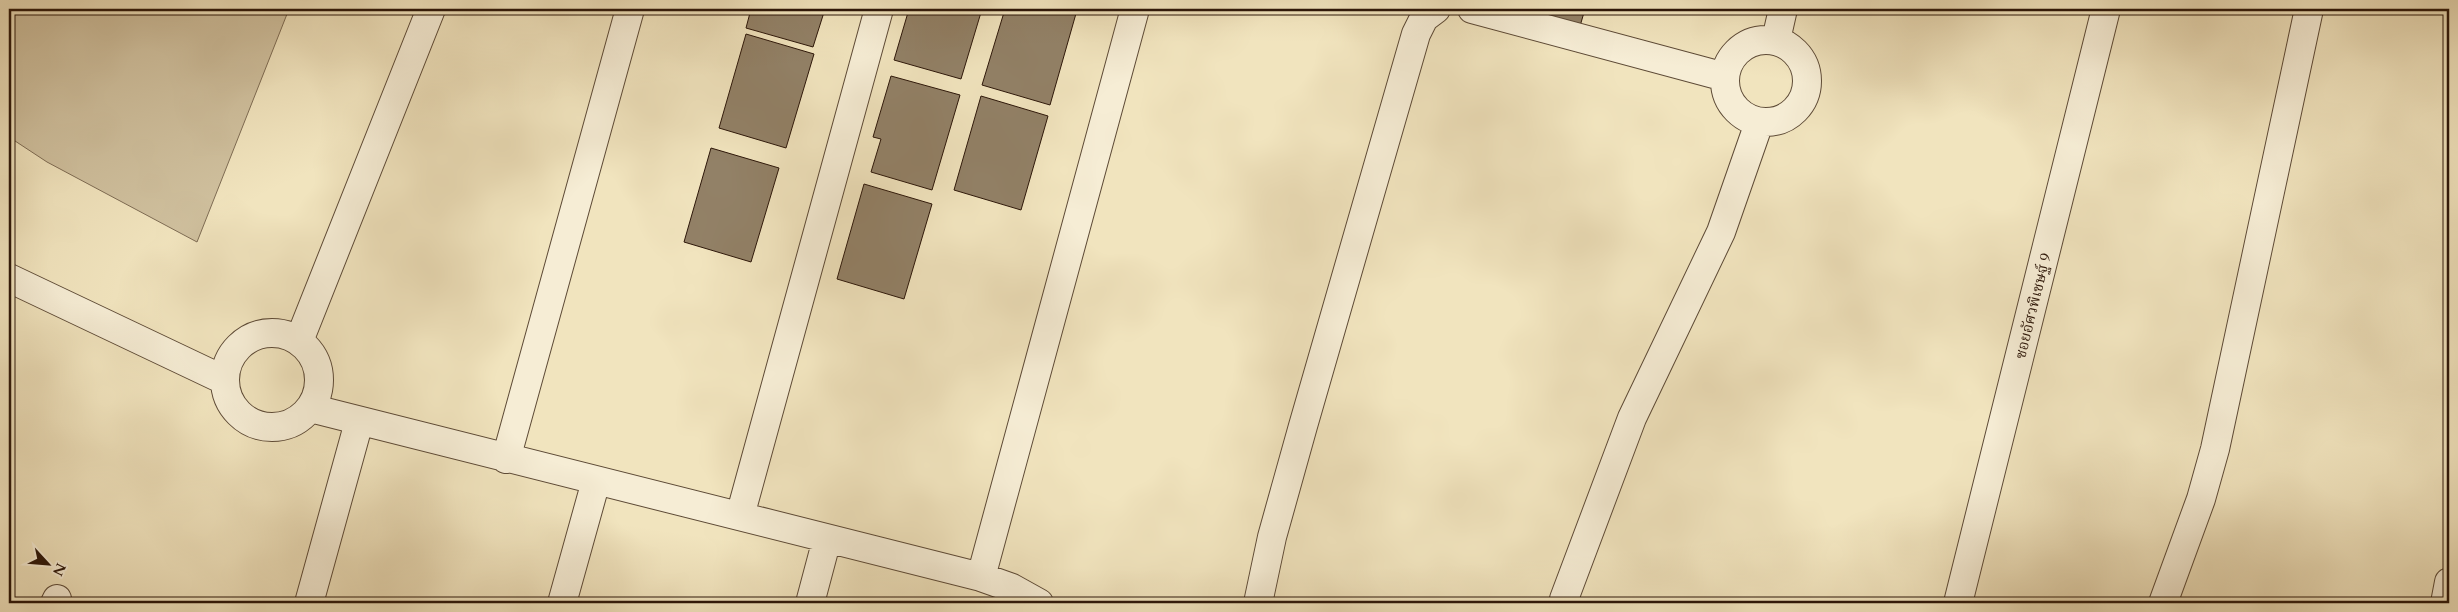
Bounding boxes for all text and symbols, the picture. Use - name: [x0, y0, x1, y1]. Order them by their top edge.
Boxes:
- street label: ซอยอัศวพิเชษฐ์ 9: [2010, 251, 2056, 361]
- north arrow: [22, 540, 72, 590]
- text: N: [48, 560, 70, 579]

